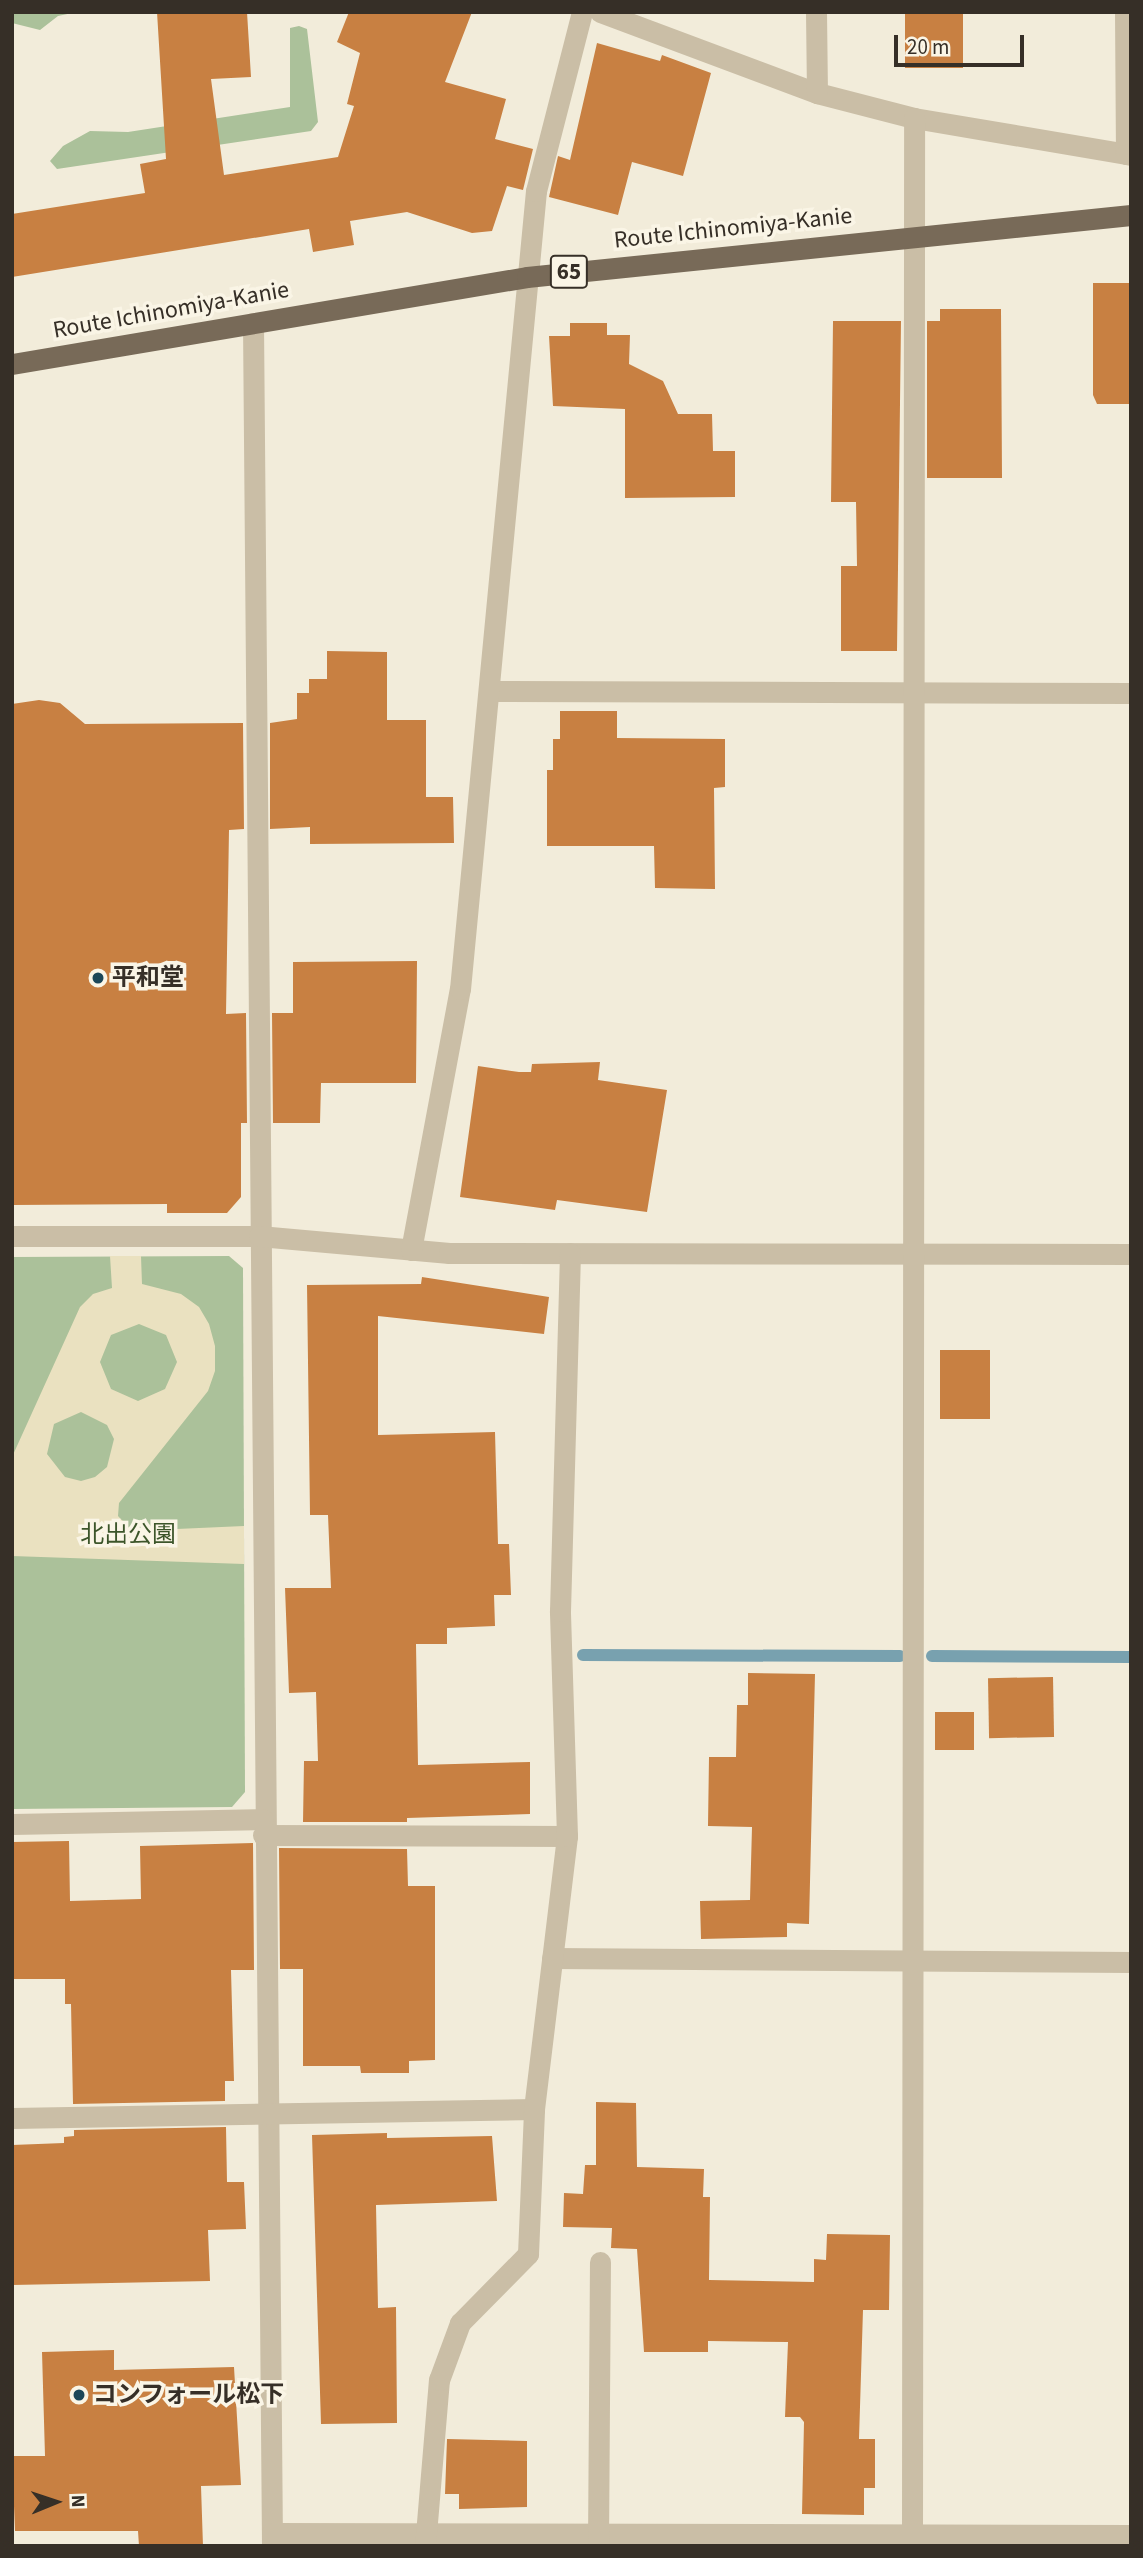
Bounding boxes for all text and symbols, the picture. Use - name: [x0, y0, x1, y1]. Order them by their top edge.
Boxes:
- scale bar: [898, 21, 1028, 65]
- text: 20 m: [907, 32, 949, 62]
- street label: Route Ichinomiya-Kanie: [612, 201, 854, 255]
- road number: 65: [550, 252, 588, 292]
- street label: Route Ichinomiya-Kanie: [51, 275, 291, 345]
- place label: 平和堂: [112, 964, 184, 992]
- marker: 平和堂: [90, 970, 106, 986]
- park label: 北出公園: [80, 1521, 176, 1549]
- place label: コンフォール松下: [93, 2381, 285, 2409]
- marker: コンフォール松下: [71, 2387, 87, 2403]
- north arrow: [21, 2467, 91, 2537]
- text: N: [64, 2494, 91, 2508]

